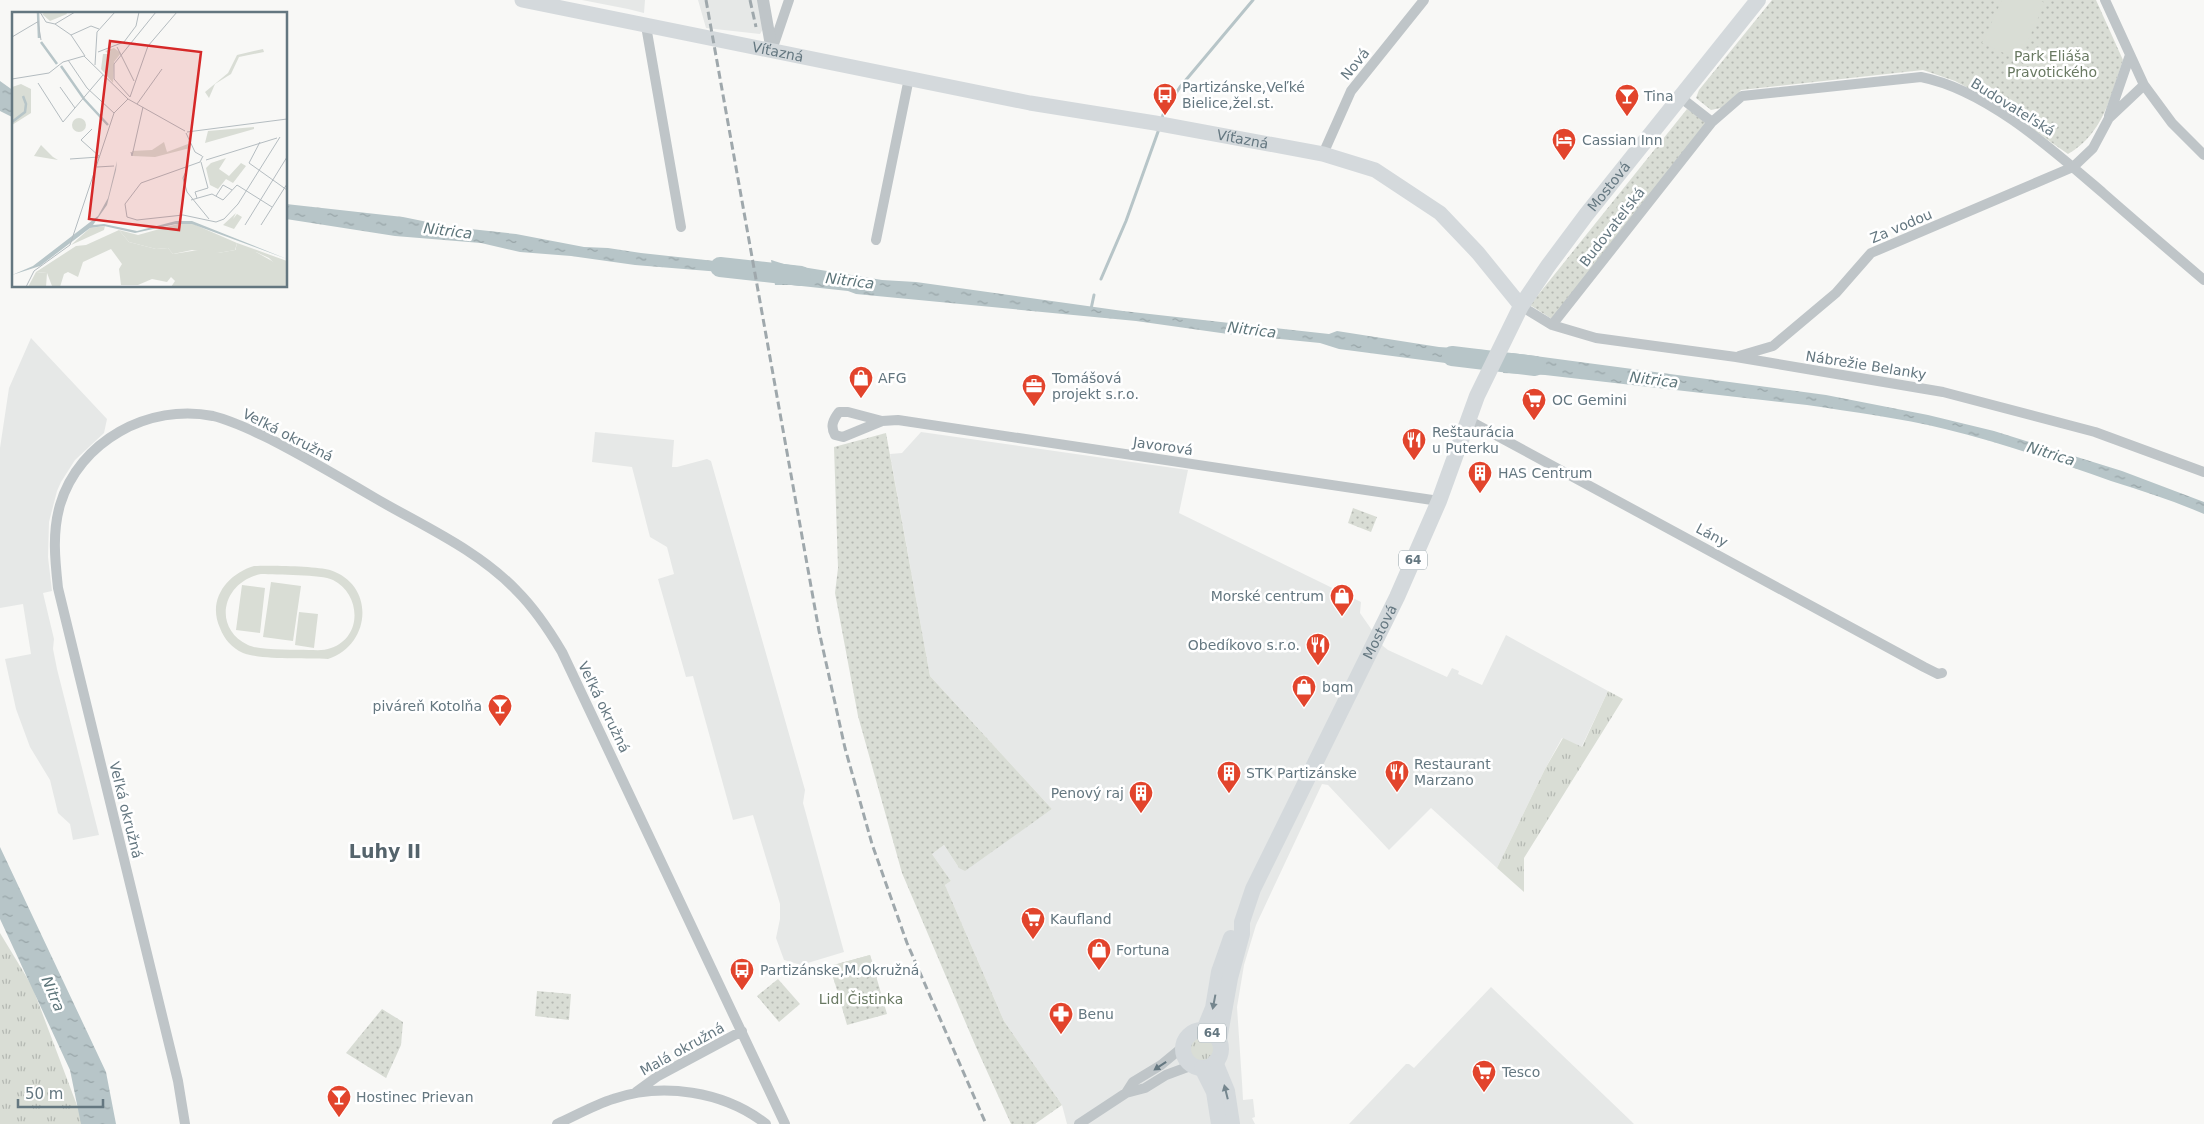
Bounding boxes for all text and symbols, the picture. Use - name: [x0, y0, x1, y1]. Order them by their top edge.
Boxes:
- inset map: [12, 12, 288, 288]
- street label: Víťazná: [751, 39, 805, 65]
- street label: Nová: [1337, 45, 1373, 83]
- park label: Park Eliáša Pravotického: [2007, 48, 2097, 80]
- street label: Budovateľská: [1968, 75, 2058, 139]
- place label: Partizánske,Veľké Bielice,žel.st.: [1182, 79, 1305, 111]
- bus stop icon: Partizánske,Veľké Bielice,žel.st.: [1152, 82, 1178, 116]
- bar icon: Tina: [1614, 83, 1640, 117]
- place label: Tina: [1643, 88, 1673, 104]
- street label: Víťazná: [1215, 127, 1270, 152]
- hotel icon: Cassian Inn: [1551, 127, 1577, 161]
- place label: Cassian Inn: [1582, 132, 1663, 148]
- street label: Mostová: [1584, 158, 1634, 214]
- street label: Budovateľská: [1576, 184, 1648, 270]
- street label: Za vodou: [1868, 206, 1934, 246]
- water label: Nitrica: [423, 219, 473, 243]
- water label: Nitrica: [825, 269, 875, 293]
- water label: Nitrica: [1227, 318, 1277, 342]
- street label: Nábrežie Belanky: [1805, 348, 1927, 382]
- shop icon: AFG: [848, 365, 874, 399]
- water label: Nitrica: [1629, 368, 1679, 392]
- place label: AFG: [878, 370, 906, 386]
- place label: Tomášová projekt s.r.o.: [1051, 370, 1139, 402]
- office icon: Tomášová projekt s.r.o.: [1021, 373, 1047, 407]
- supermarket icon: OC Gemini: [1521, 387, 1547, 421]
- place label: OC Gemini: [1552, 392, 1627, 408]
- street label: Veľká okružná: [240, 405, 336, 465]
- place label: Reštaurácia u Puterku: [1432, 424, 1514, 456]
- restaurant icon: Reštaurácia u Puterku: [1401, 427, 1427, 461]
- street label: Javorová: [1131, 434, 1194, 458]
- water label: Nitrica: [2025, 438, 2077, 470]
- building icon: HAS Centrum: [1467, 460, 1493, 494]
- place label: HAS Centrum: [1498, 465, 1592, 481]
- street label: Lány: [1693, 520, 1731, 550]
- road number: 64: [1399, 550, 1427, 570]
- shop icon: Morské centrum: [1329, 583, 1355, 617]
- place label: Morské centrum: [1211, 588, 1324, 604]
- street label: Mostová: [1360, 602, 1400, 662]
- restaurant icon: Obedíkovo s.r.o.: [1305, 632, 1331, 666]
- place label: Obedíkovo s.r.o.: [1188, 637, 1300, 653]
- street label: Veľká okružná: [575, 659, 633, 755]
- shop icon: bqm: [1291, 674, 1317, 708]
- place label: bqm: [1322, 679, 1353, 695]
- bar icon: piváreň Kotolňa: [487, 693, 513, 727]
- place label: piváreň Kotolňa: [373, 698, 482, 714]
- place label: Restaurant Marzano: [1414, 756, 1491, 788]
- restaurant icon: Restaurant Marzano: [1384, 759, 1410, 793]
- street label: Veľká okružná: [106, 760, 146, 860]
- building icon: STK Partizánske: [1216, 760, 1242, 794]
- place label: STK Partizánske: [1246, 765, 1357, 781]
- building icon: Penový raj: [1128, 780, 1154, 814]
- place label: Penový raj: [1051, 785, 1124, 801]
- district label: Luhy II: [349, 840, 421, 862]
- supermarket icon: Kaufland: [1020, 906, 1046, 940]
- place label: Kaufland: [1050, 911, 1112, 927]
- shop icon: Fortuna: [1086, 937, 1112, 971]
- place label: Fortuna: [1116, 942, 1170, 958]
- bus stop icon: Partizánske,M.Okružná: [729, 957, 755, 991]
- place label: Partizánske,M.Okružná: [760, 962, 919, 978]
- water label: Nitra: [38, 974, 68, 1014]
- park label: Lidl Čistinka: [819, 990, 903, 1007]
- one-way arrow: [1209, 994, 1217, 1010]
- pharmacy icon: Benu: [1048, 1001, 1074, 1035]
- place label: Benu: [1078, 1006, 1114, 1022]
- street label: Malá okružná: [637, 1019, 727, 1079]
- road number: 64: [1198, 1024, 1226, 1042]
- supermarket icon: Tesco: [1471, 1059, 1497, 1093]
- one-way arrow: [1153, 1061, 1166, 1071]
- place label: Tesco: [1501, 1064, 1540, 1080]
- scale bar: [18, 1076, 102, 1108]
- bar icon: Hostinec Prievan: [326, 1084, 352, 1118]
- text: 50 m: [25, 1085, 63, 1103]
- one-way arrow: [1222, 1085, 1230, 1100]
- place label: Hostinec Prievan: [356, 1089, 474, 1105]

